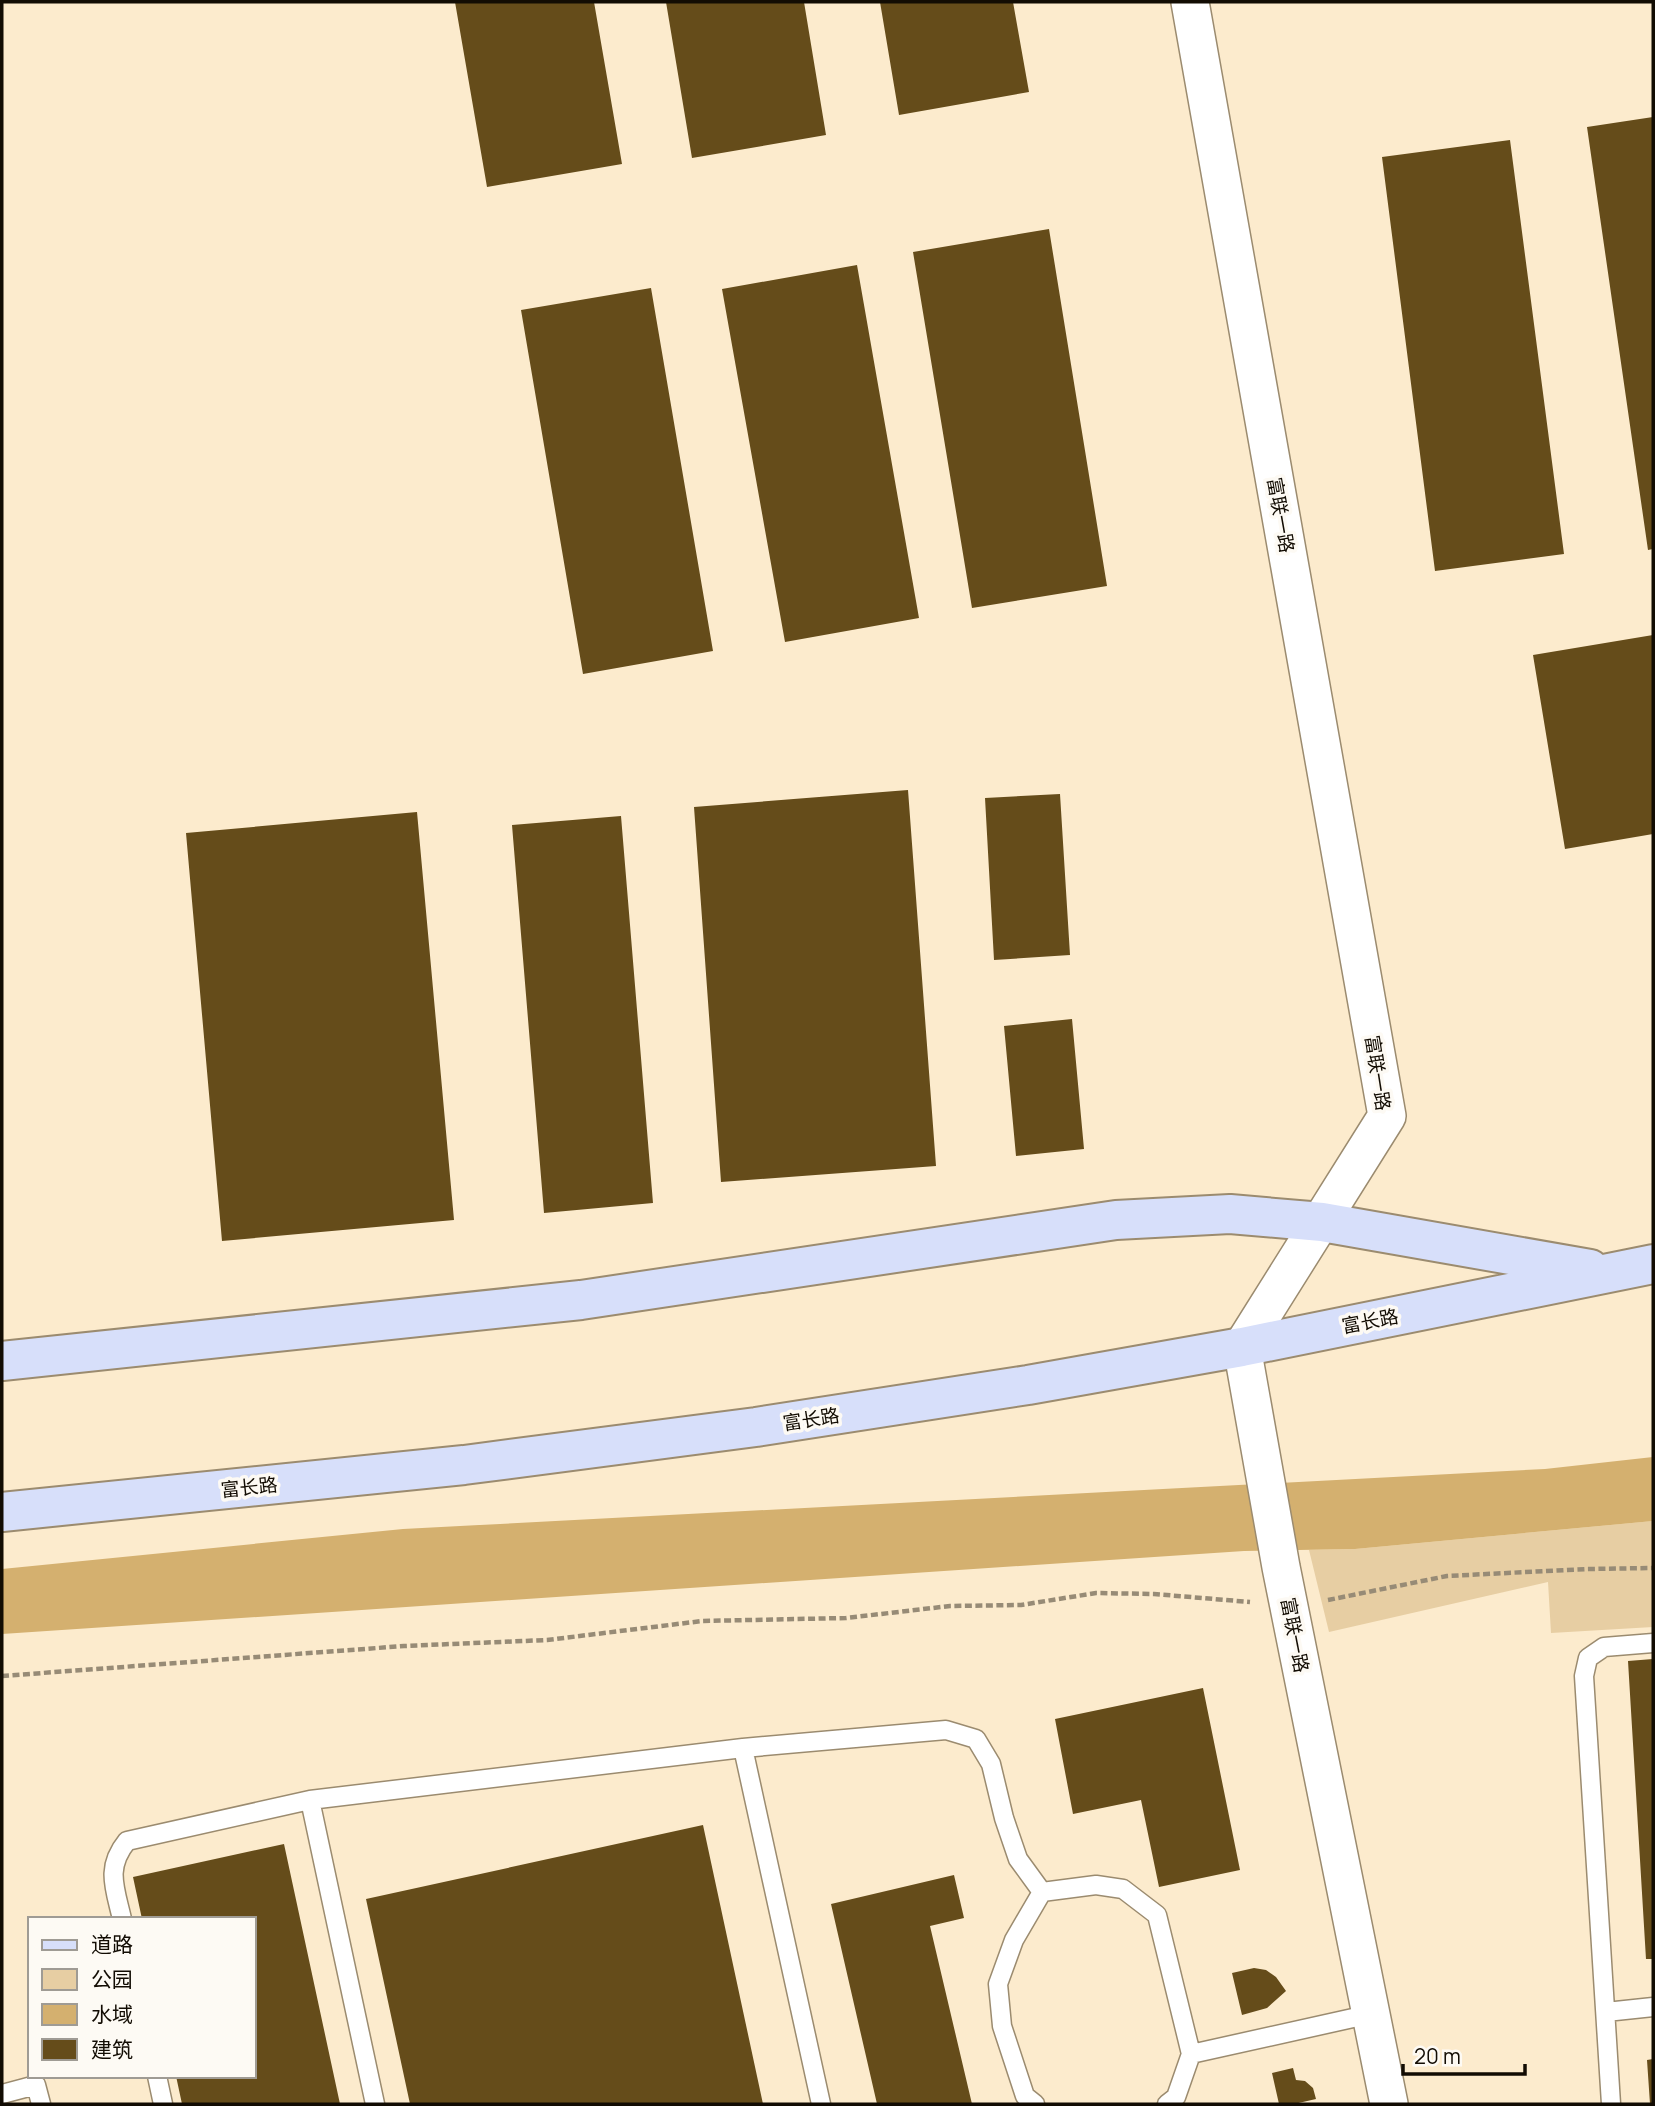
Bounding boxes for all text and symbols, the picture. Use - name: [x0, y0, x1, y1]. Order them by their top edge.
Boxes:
- street label: 富联一路: [1262, 475, 1300, 555]
- street label: 富联一路: [1359, 1033, 1397, 1113]
- street label: 富长路: [1340, 1303, 1400, 1339]
- street label: 富长路: [781, 1402, 841, 1436]
- street label: 富长路: [219, 1471, 279, 1503]
- street label: 富联一路: [1275, 1595, 1315, 1675]
- legend: [28, 1917, 256, 2078]
- text: 道路: [91, 1930, 133, 1958]
- text: 公园: [91, 1965, 133, 1993]
- text: 水域: [91, 2000, 133, 2028]
- scale bar: [1403, 2032, 1526, 2076]
- text: 建筑: [91, 2035, 133, 2063]
- text: 20 m: [1414, 2042, 1461, 2070]

